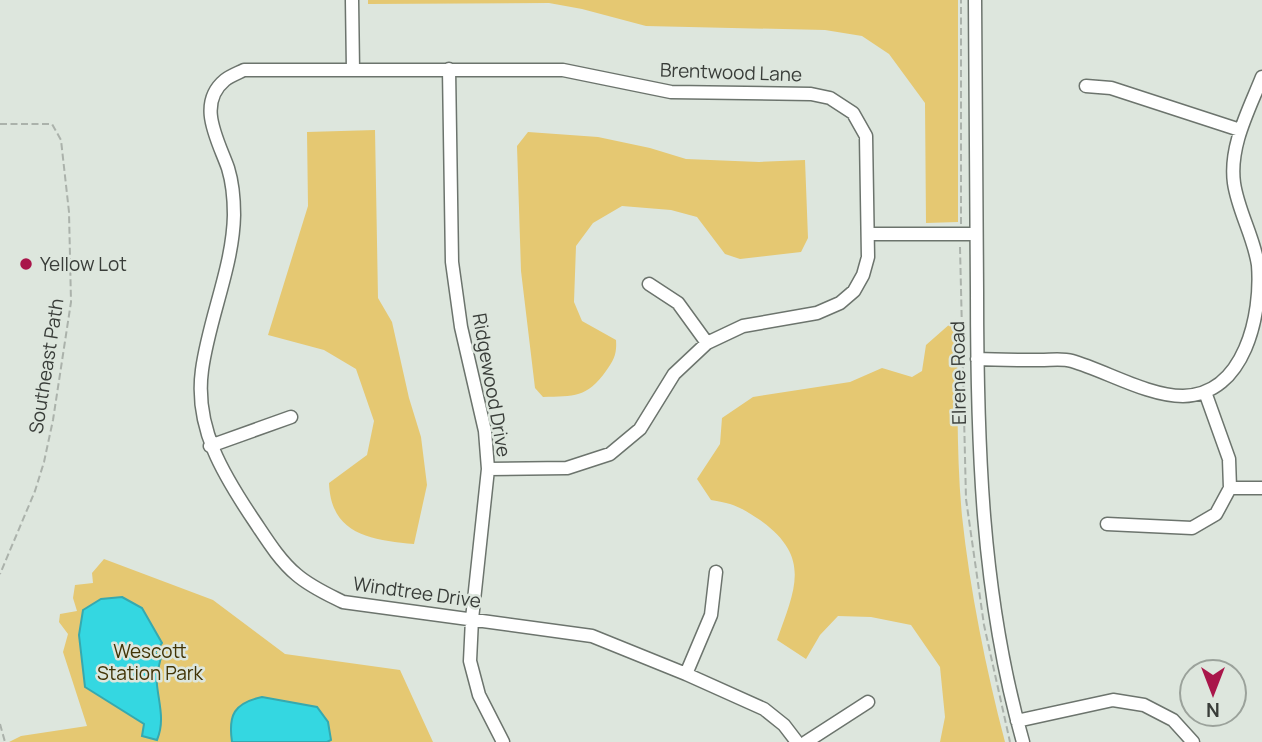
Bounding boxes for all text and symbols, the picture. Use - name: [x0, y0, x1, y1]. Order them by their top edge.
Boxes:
- street label: Brentwood Lane: [659, 57, 803, 87]
- place label: Yellow Lot: [40, 251, 127, 277]
- marker: Yellow Lot: [18, 256, 34, 272]
- street label: Southeast Path: [22, 297, 70, 435]
- street label: Ridgewood Drive: [467, 311, 517, 459]
- street label: Elrene Road: [944, 321, 972, 425]
- street label: Windtree Drive: [351, 570, 483, 614]
- park label: Wescott Station Park: [97, 638, 204, 686]
- north arrow: [1178, 658, 1248, 728]
- text: N: [1206, 697, 1220, 723]

